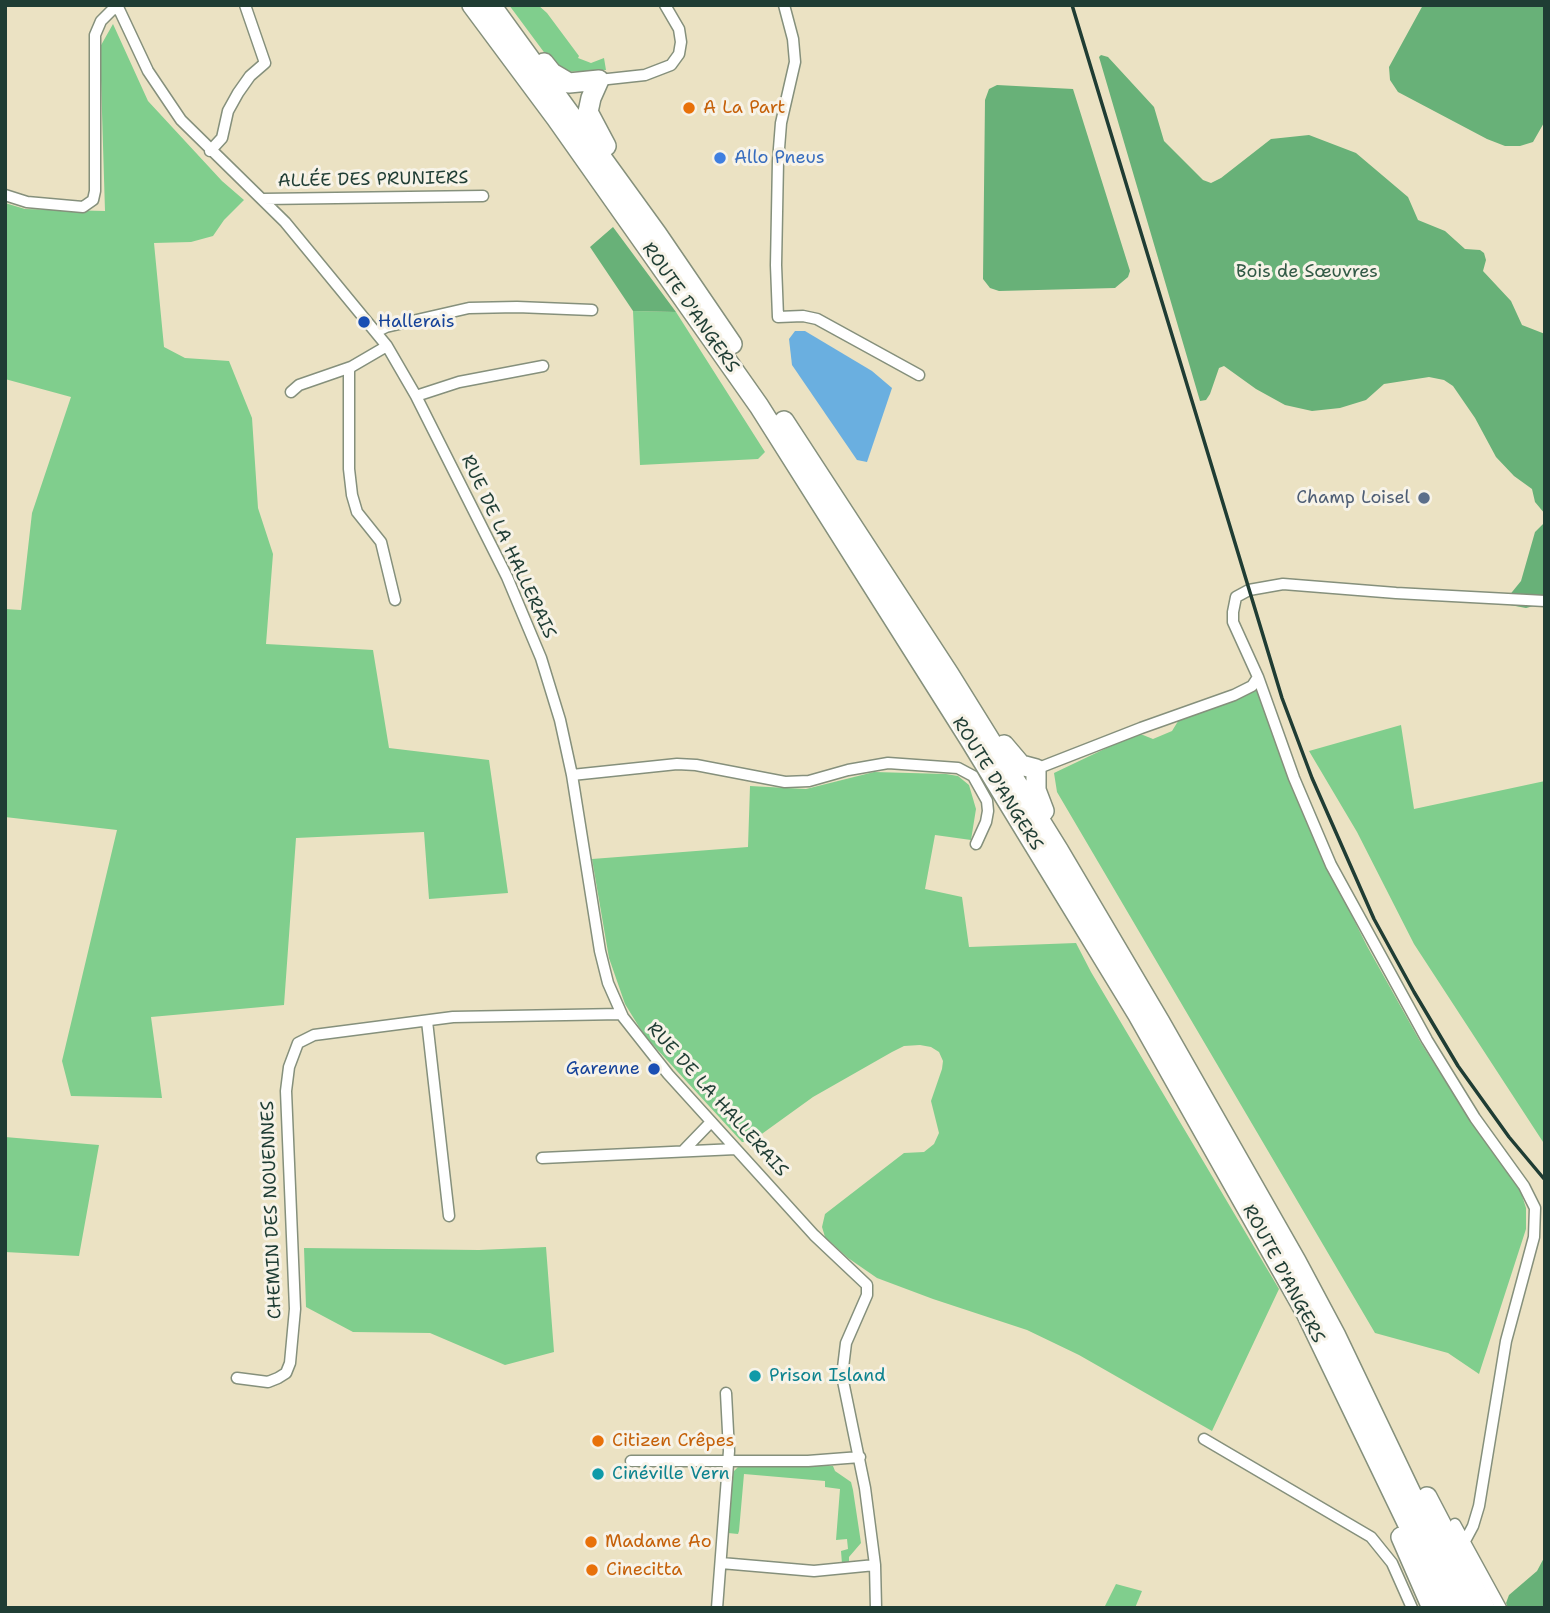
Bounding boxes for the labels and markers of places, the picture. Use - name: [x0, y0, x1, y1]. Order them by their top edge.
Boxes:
- place label: A La Part: [703, 97, 785, 119]
- marker: A La Part: [681, 100, 697, 116]
- place label: Allo Pneus: [734, 147, 825, 169]
- marker: Allo Pneus: [712, 150, 728, 166]
- place label: Hallerais: [378, 311, 455, 333]
- marker: Hallerais: [356, 314, 372, 330]
- place label: Champ Loisel: [1296, 487, 1410, 509]
- marker: Champ Loisel: [1416, 490, 1432, 506]
- place label: Garenne: [566, 1058, 640, 1080]
- marker: Garenne: [646, 1061, 662, 1077]
- place label: Prison Island: [769, 1365, 886, 1387]
- marker: Prison Island: [747, 1368, 763, 1384]
- place label: Citizen Crêpes: [612, 1430, 734, 1452]
- marker: Citizen Crêpes: [590, 1433, 606, 1449]
- place label: Cinéville Vern: [612, 1463, 730, 1485]
- marker: Cinéville Vern: [590, 1466, 606, 1482]
- place label: Madame Ao: [605, 1531, 712, 1553]
- marker: Madame Ao: [583, 1534, 599, 1550]
- place label: Cinecitta: [606, 1559, 682, 1581]
- marker: Cinecitta: [584, 1562, 600, 1578]

